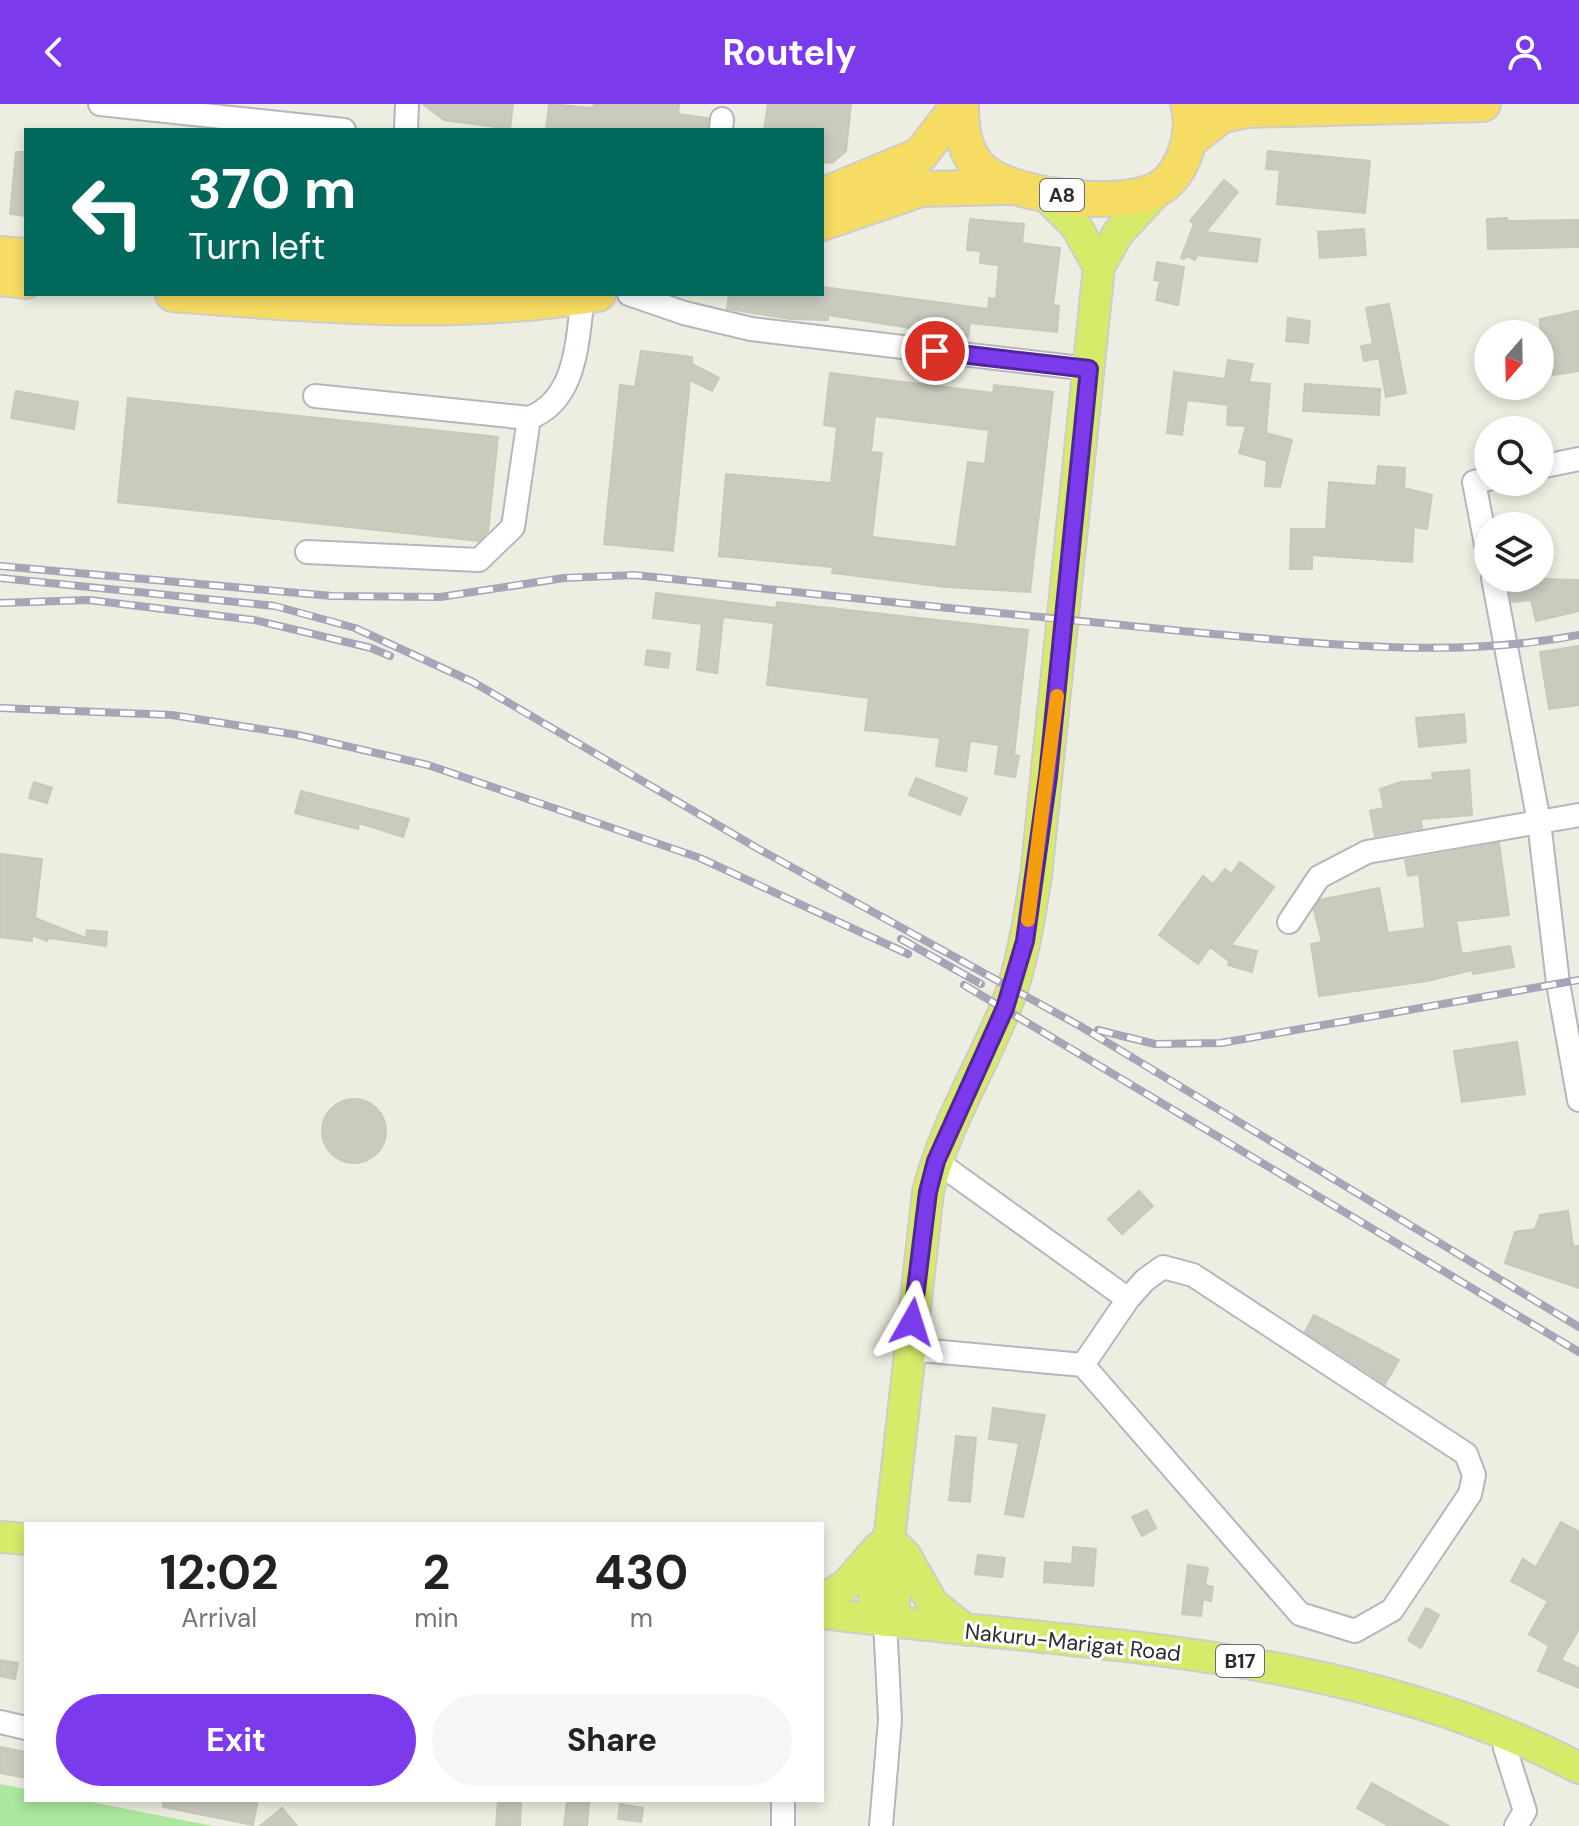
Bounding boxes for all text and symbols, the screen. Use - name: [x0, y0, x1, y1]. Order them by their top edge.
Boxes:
- text: Routely: [723, 29, 856, 76]
- icon: back: [32, 30, 76, 74]
- icon: person: [1503, 30, 1547, 74]
- text: 370 m: [188, 152, 356, 225]
- icon: left: [56, 160, 160, 264]
- road number: A8: [1040, 179, 1084, 211]
- text: Turn left: [188, 223, 325, 270]
- pin: [901, 317, 969, 385]
- north arrow: [1474, 320, 1554, 400]
- map controls: [1474, 320, 1554, 592]
- icon: arrive: [913, 329, 957, 373]
- button: search: [1474, 416, 1554, 496]
- button: layers: [1474, 512, 1554, 592]
- position arrow: [870, 1280, 954, 1364]
- text: 12:02: [160, 1541, 278, 1604]
- text: 2: [423, 1541, 450, 1604]
- text: 430: [594, 1541, 688, 1604]
- text: Arrival: [181, 1601, 257, 1635]
- text: min: [414, 1601, 459, 1635]
- text: m: [630, 1601, 653, 1635]
- street label: Nakuru-Marigat Road: [964, 1617, 1182, 1668]
- road number: B17: [1216, 1645, 1264, 1677]
- button: Exit: [56, 1694, 416, 1786]
- button: Share: [432, 1694, 792, 1786]

